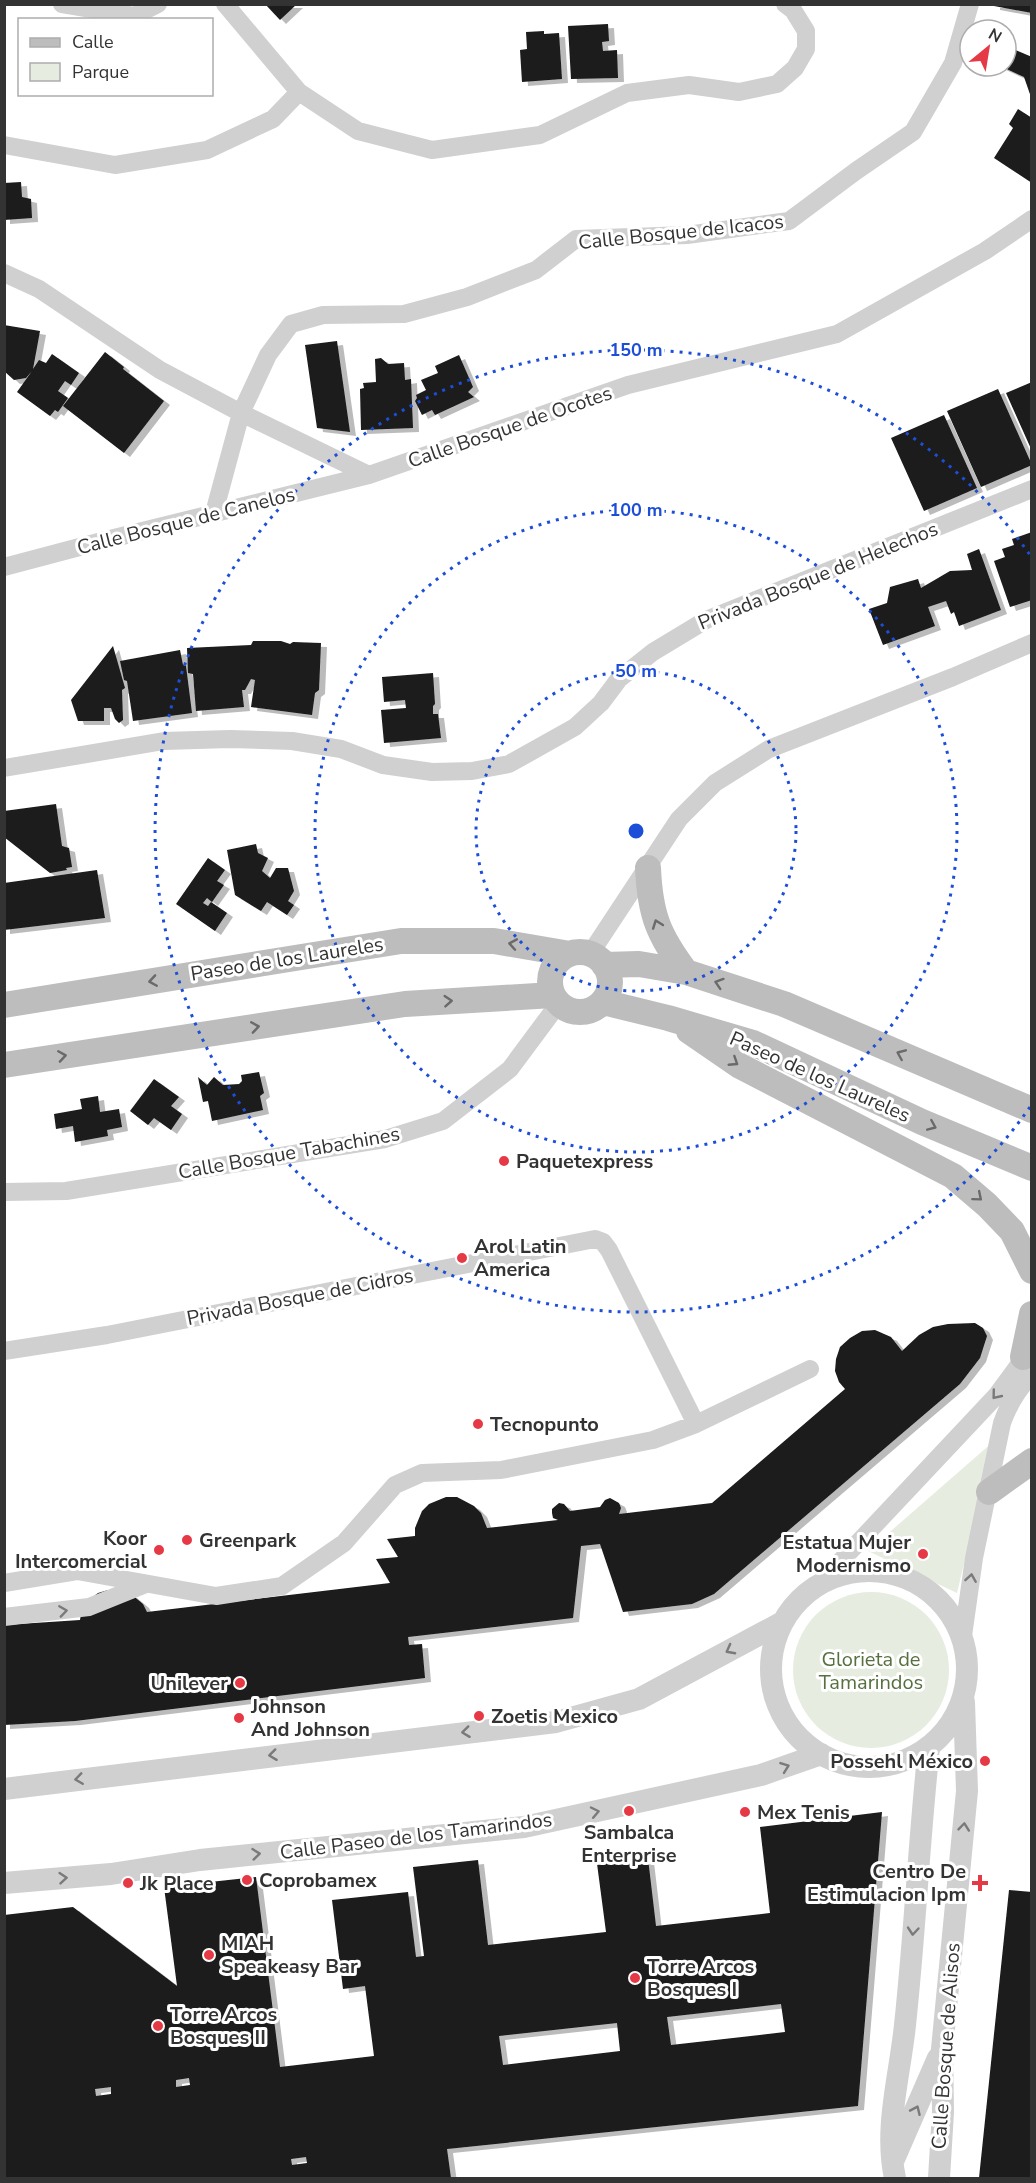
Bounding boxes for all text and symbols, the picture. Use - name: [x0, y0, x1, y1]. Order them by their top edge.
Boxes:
- legend: [18, 18, 213, 96]
- north arrow: [958, 18, 1018, 78]
- text: N: [984, 23, 1006, 48]
- text: Calle: [72, 30, 114, 54]
- text: Parque: [72, 60, 129, 84]
- street label: Calle Bosque de Icacos: [577, 208, 785, 256]
- text: 150 m: [609, 338, 663, 362]
- street label: Calle Bosque de Ocotes: [404, 379, 616, 475]
- street label: Calle Bosque de Canelos: [74, 481, 298, 561]
- text: 100 m: [609, 498, 663, 522]
- street label: Privada Bosque de Helechos: [694, 515, 942, 637]
- text: 50 m: [615, 659, 657, 683]
- centre of rings: [626, 821, 646, 841]
- one-way arrow: [652, 919, 664, 930]
- street label: Paseo de los Laureles: [189, 930, 385, 988]
- one-way arrow: [508, 938, 518, 951]
- one-way arrow: [149, 974, 159, 987]
- one-way arrow: [714, 977, 725, 990]
- one-way arrow: [444, 995, 453, 1008]
- one-way arrow: [250, 1021, 260, 1034]
- street label: Paseo de los Laureles: [725, 1025, 915, 1129]
- one-way arrow: [896, 1049, 907, 1061]
- one-way arrow: [58, 1051, 67, 1063]
- one-way arrow: [727, 1055, 738, 1066]
- one-way arrow: [925, 1119, 936, 1131]
- street label: Calle Bosque Tabachines: [176, 1120, 402, 1186]
- place label: Paquetexpress: [516, 1148, 653, 1175]
- marker: Paquetexpress: [497, 1154, 511, 1168]
- one-way arrow: [971, 1189, 982, 1200]
- place label: Arol Latin America: [474, 1233, 567, 1283]
- marker: Arol Latin America: [455, 1251, 469, 1265]
- street label: Privada Bosque de Cidros: [184, 1262, 416, 1332]
- one-way arrow: [992, 1388, 1003, 1399]
- place label: Tecnopunto: [490, 1411, 599, 1438]
- marker: Tecnopunto: [471, 1417, 485, 1431]
- place label: Koor Intercomercial: [15, 1525, 148, 1575]
- place label: Greenpark: [199, 1527, 298, 1554]
- place label: Estatua Mujer Modernismo: [782, 1529, 911, 1579]
- marker: Greenpark: [180, 1533, 194, 1547]
- marker: Koor Intercomercial: [152, 1543, 166, 1557]
- marker: Estatua Mujer Modernismo: [916, 1547, 930, 1561]
- one-way arrow: [965, 1573, 977, 1583]
- one-way arrow: [58, 1605, 67, 1617]
- one-way arrow: [725, 1643, 736, 1654]
- park label: Glorieta de Tamarindos: [819, 1646, 923, 1696]
- place label: Unilever: [150, 1670, 228, 1697]
- marker: Unilever: [233, 1676, 247, 1690]
- place label: Johnson And Johnson: [250, 1693, 370, 1743]
- place label: Zoetis Mexico: [491, 1703, 618, 1730]
- marker: Zoetis Mexico: [472, 1709, 486, 1723]
- marker: Johnson And Johnson: [232, 1711, 246, 1725]
- one-way arrow: [462, 1726, 471, 1738]
- place label: Possehl México: [830, 1748, 973, 1775]
- one-way arrow: [268, 1749, 277, 1761]
- marker: Possehl México: [978, 1754, 992, 1768]
- one-way arrow: [779, 1761, 790, 1774]
- one-way arrow: [75, 1772, 84, 1784]
- place label: Mex Tenis: [757, 1799, 850, 1826]
- marker: Sambalca Enterprise: [622, 1804, 636, 1818]
- marker: Mex Tenis: [738, 1805, 752, 1819]
- street label: Calle Paseo de los Tamarindos: [278, 1806, 554, 1866]
- one-way arrow: [590, 1806, 600, 1819]
- place label: Sambalca Enterprise: [581, 1819, 677, 1869]
- one-way arrow: [957, 1823, 970, 1832]
- one-way arrow: [252, 1849, 261, 1861]
- place label: Centro De Estimulacion Ipm: [807, 1858, 966, 1908]
- place label: Coprobamex: [259, 1867, 378, 1894]
- place label: Jk Place: [139, 1870, 214, 1897]
- one-way arrow: [58, 1872, 67, 1885]
- marker: Coprobamex: [240, 1873, 254, 1887]
- marker: Centro De Estimulacion Ipm: [971, 1874, 989, 1892]
- marker: Jk Place: [121, 1876, 135, 1890]
- one-way arrow: [907, 1926, 920, 1935]
- place label: MIAH Speakeasy Bar: [221, 1930, 358, 1980]
- street label: Calle Bosque de Alisos: [925, 1942, 967, 2150]
- marker: MIAH Speakeasy Bar: [202, 1948, 216, 1962]
- place label: Torre Arcos Bosques I: [647, 1953, 754, 2003]
- marker: Torre Arcos Bosques I: [628, 1971, 642, 1985]
- place label: Torre Arcos Bosques II: [170, 2001, 277, 2051]
- marker: Torre Arcos Bosques II: [151, 2019, 165, 2033]
- one-way arrow: [909, 2106, 921, 2117]

